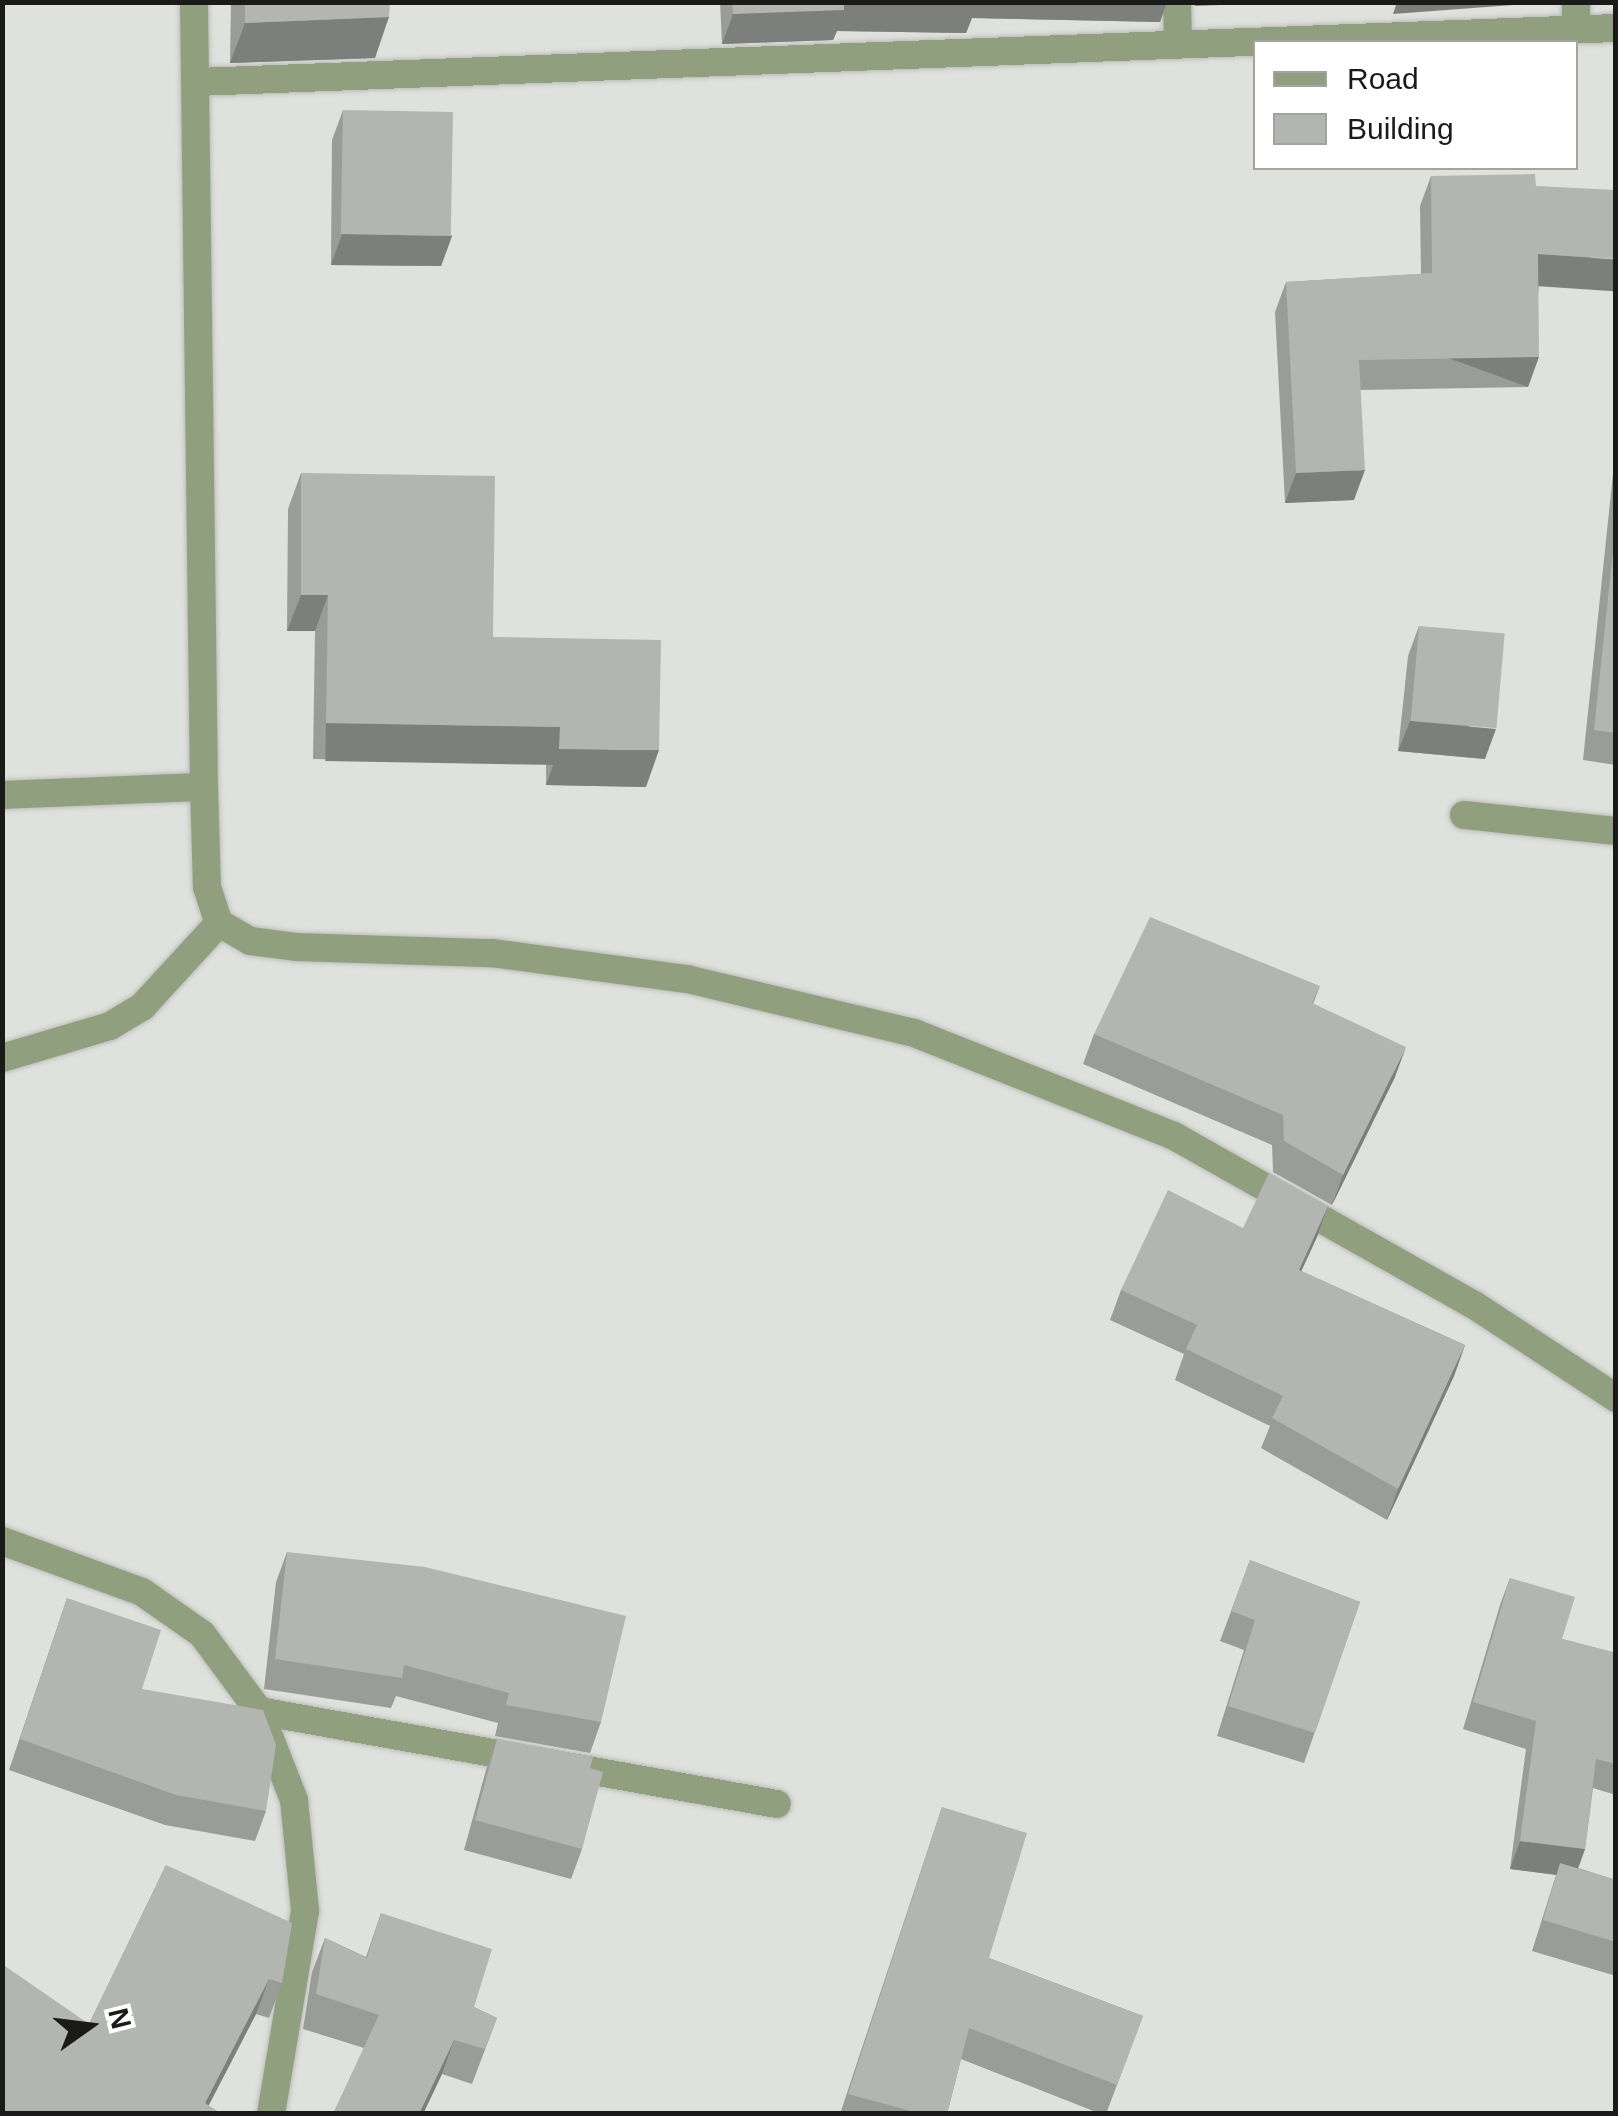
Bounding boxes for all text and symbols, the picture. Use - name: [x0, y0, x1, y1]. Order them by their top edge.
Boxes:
- legend: [1253, 40, 1578, 170]
- text: Road: [1347, 62, 1419, 95]
- text: Building: [1347, 112, 1454, 145]
- north arrow: [40, 1976, 140, 2076]
- text: N: [102, 2005, 137, 2032]

